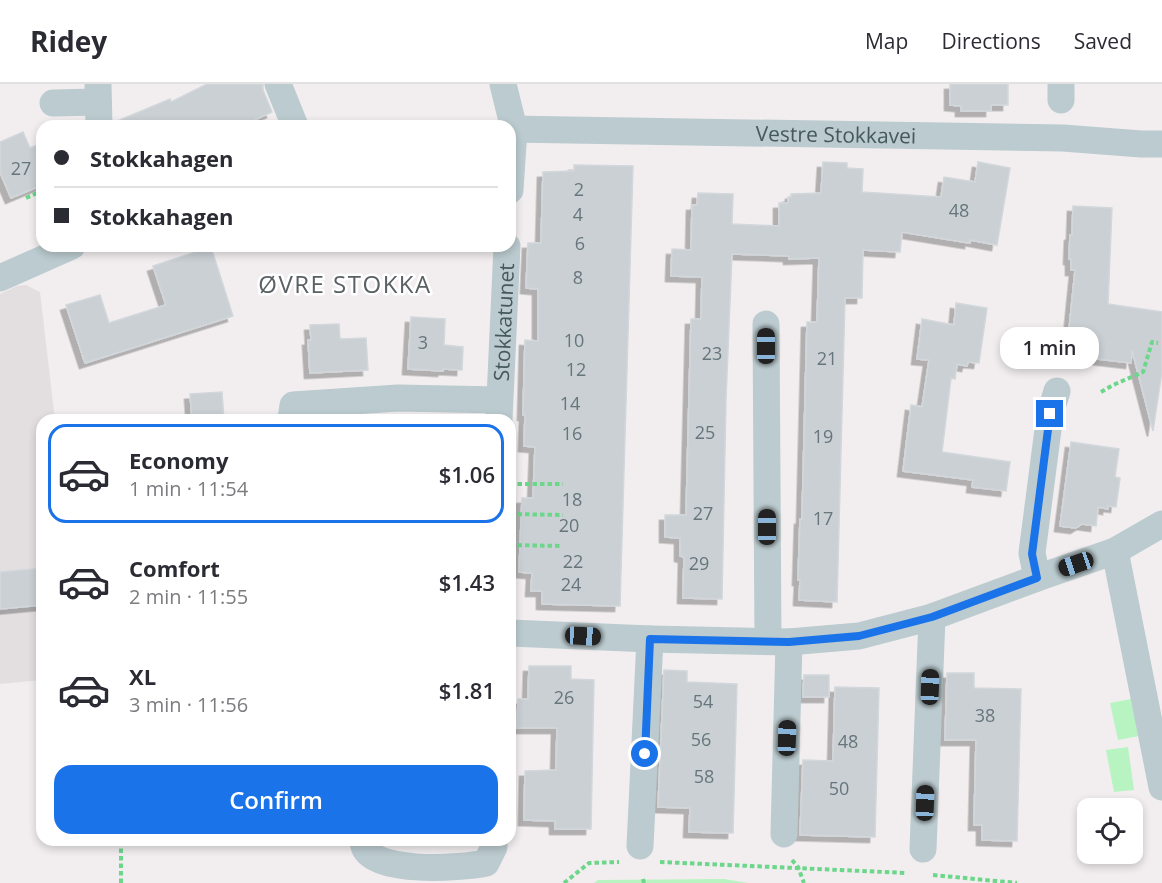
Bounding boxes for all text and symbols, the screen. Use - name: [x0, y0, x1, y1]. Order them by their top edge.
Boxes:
- text: Ridey: [30, 22, 107, 60]
- text: Map: [865, 27, 908, 55]
- text: Directions: [941, 27, 1041, 55]
- text: Saved: [1074, 27, 1132, 55]
- street label: Vestre Stokkavei: [755, 119, 917, 150]
- text: Stokkahagen: [90, 143, 234, 173]
- house number: 27: [11, 156, 31, 180]
- house number: 2: [574, 177, 584, 201]
- house number: 48: [949, 198, 969, 222]
- text: Stokkahagen: [90, 201, 234, 231]
- house number: 4: [573, 202, 583, 226]
- house number: 6: [575, 231, 585, 255]
- street label: Stokkatunet: [487, 263, 520, 382]
- house number: 8: [573, 265, 583, 289]
- district label: ØVRE STOKKA: [258, 267, 432, 300]
- callout: 1 min: [1000, 327, 1100, 369]
- house number: 10: [564, 328, 584, 352]
- car: [757, 328, 775, 364]
- house number: 3: [418, 330, 428, 354]
- text: 1 min: [1023, 334, 1077, 361]
- house number: 23: [702, 341, 722, 365]
- house number: 21: [817, 346, 837, 370]
- house number: 12: [566, 357, 586, 381]
- house number: 14: [560, 391, 580, 415]
- route end: [1036, 400, 1063, 427]
- house number: 25: [695, 420, 715, 444]
- house number: 16: [562, 421, 582, 445]
- house number: 19: [813, 424, 833, 448]
- text: Economy: [129, 445, 228, 475]
- icon: car: [57, 447, 111, 501]
- text: $1.06: [439, 459, 495, 489]
- text: 1 min · 11:54: [129, 475, 248, 502]
- house number: 18: [562, 487, 582, 511]
- house number: 27: [693, 501, 713, 525]
- house number: 17: [813, 506, 833, 530]
- car: [758, 509, 776, 545]
- house number: 20: [559, 513, 579, 537]
- house number: 22: [563, 549, 583, 573]
- car: [1056, 550, 1096, 578]
- house number: 29: [689, 551, 709, 575]
- text: Comfort: [129, 553, 220, 583]
- icon: car: [57, 555, 111, 609]
- text: $1.43: [439, 567, 495, 597]
- house number: 24: [561, 572, 581, 596]
- text: 2 min · 11:55: [129, 583, 248, 610]
- car: [565, 626, 601, 646]
- text: XL: [129, 661, 156, 691]
- icon: car: [57, 663, 111, 717]
- car: [920, 669, 940, 705]
- text: $1.81: [439, 675, 495, 705]
- house number: 26: [554, 685, 574, 709]
- house number: 54: [693, 689, 713, 713]
- text: 3 min · 11:56: [129, 691, 248, 718]
- house number: 38: [975, 703, 995, 727]
- car: [777, 720, 797, 756]
- house number: 56: [691, 727, 711, 751]
- house number: 48: [838, 729, 858, 753]
- route start: [631, 740, 658, 767]
- house number: 58: [694, 764, 714, 788]
- button: Confirm: [54, 765, 498, 834]
- house number: 50: [829, 776, 849, 800]
- car: [915, 785, 935, 821]
- map controls: [1077, 798, 1143, 864]
- button: locate: [1077, 798, 1143, 864]

